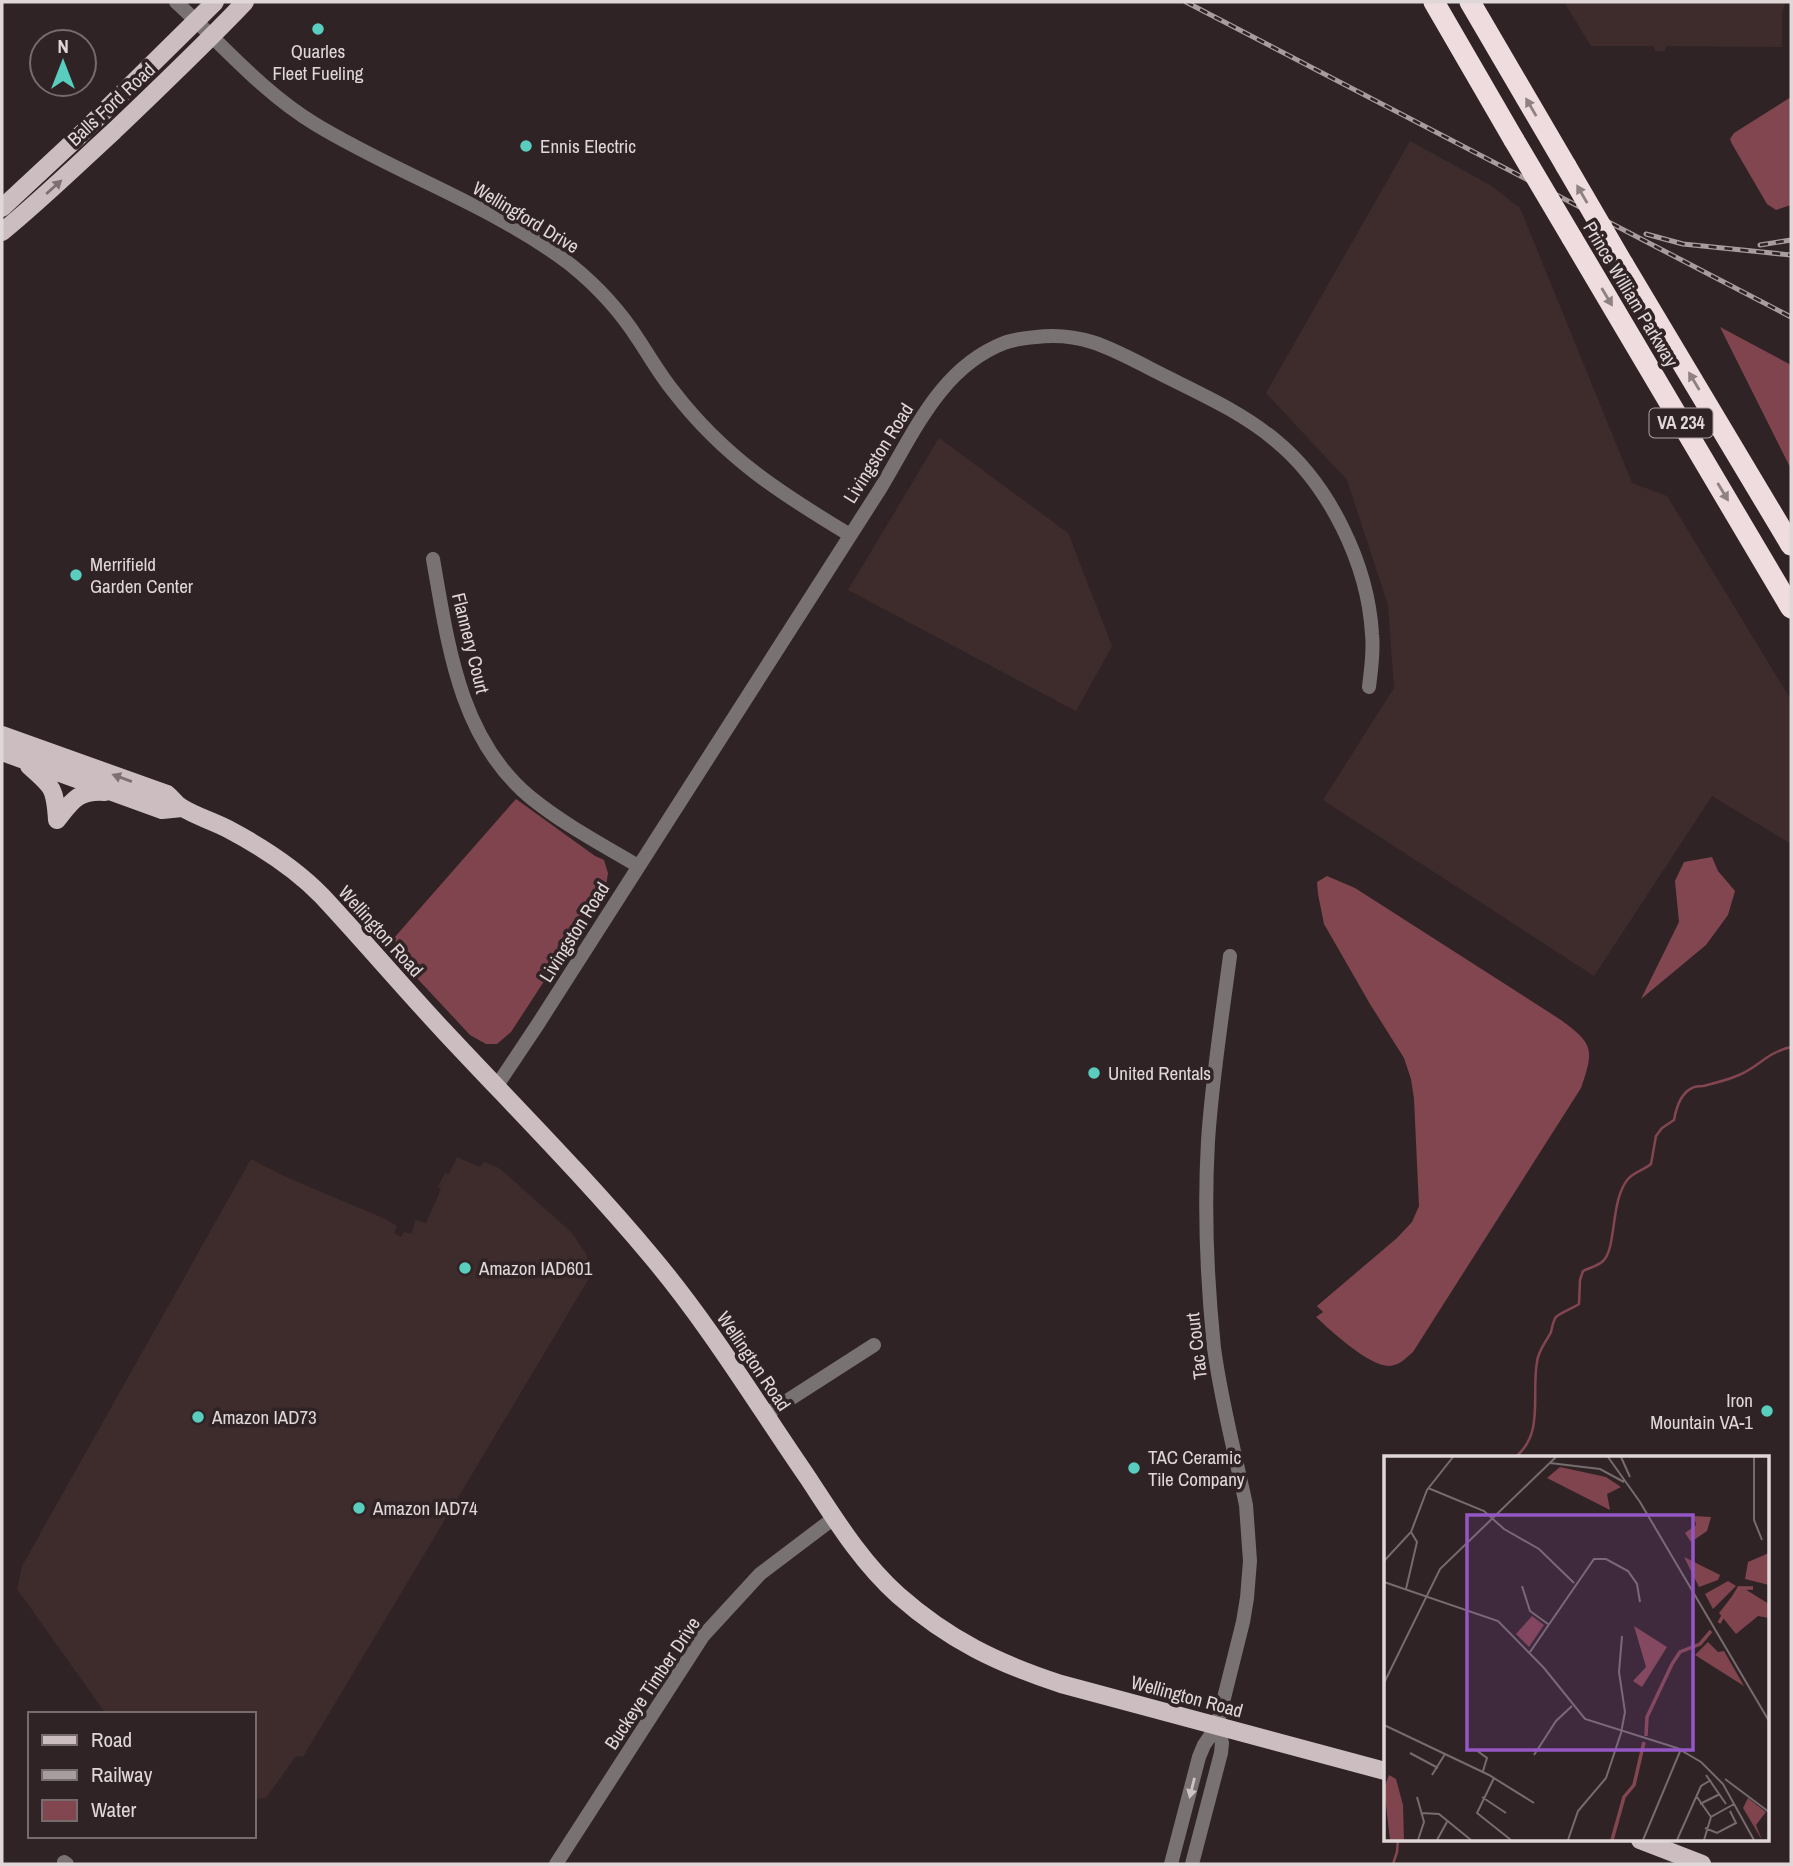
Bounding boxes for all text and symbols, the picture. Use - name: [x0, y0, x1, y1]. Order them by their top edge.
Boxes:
- marker: Quarles Fleet Fueling: [310, 21, 326, 37]
- north arrow: [28, 28, 98, 98]
- text: N: [57, 33, 69, 59]
- place label: Quarles Fleet Fueling: [273, 38, 364, 86]
- street label: Balls Ford Road: [62, 57, 160, 151]
- one-way arrow: [1525, 98, 1538, 117]
- place label: Ennis Electric: [540, 133, 636, 159]
- marker: Ennis Electric: [518, 138, 534, 154]
- street label: Wellingford Drive: [468, 175, 584, 259]
- one-way arrow: [45, 180, 62, 196]
- one-way arrow: [1576, 184, 1588, 203]
- street label: Prince William Parkway: [1577, 216, 1685, 372]
- one-way arrow: [1600, 287, 1613, 306]
- one-way arrow: [1687, 372, 1700, 391]
- street label: Livingston Road: [837, 398, 919, 508]
- road number: VA 234: [1650, 408, 1712, 438]
- one-way arrow: [1717, 483, 1729, 502]
- place label: Merrifield Garden Center: [90, 551, 194, 599]
- marker: Merrifield Garden Center: [68, 567, 84, 583]
- street label: Flannery Court: [446, 590, 496, 697]
- one-way arrow: [111, 772, 132, 783]
- street label: Livingston Road: [533, 877, 615, 987]
- street label: Wellington Road: [333, 880, 429, 982]
- place label: United Rentals: [1108, 1060, 1211, 1086]
- marker: United Rentals: [1086, 1065, 1102, 1081]
- place label: Amazon IAD601: [478, 1255, 593, 1281]
- marker: Amazon IAD601: [457, 1260, 473, 1276]
- street label: Wellington Road: [711, 1306, 797, 1416]
- street label: Tac Court: [1179, 1311, 1213, 1381]
- place label: Iron Mountain VA-1: [1650, 1387, 1753, 1435]
- marker: Iron Mountain VA-1: [1759, 1403, 1775, 1419]
- place label: Amazon IAD73: [211, 1404, 317, 1430]
- marker: Amazon IAD73: [190, 1409, 206, 1425]
- place label: TAC Ceramic Tile Company: [1148, 1444, 1245, 1492]
- inset map: [1384, 1456, 1769, 1842]
- marker: TAC Ceramic Tile Company: [1126, 1460, 1142, 1476]
- place label: Amazon IAD74: [372, 1495, 478, 1521]
- marker: Amazon IAD74: [351, 1500, 367, 1516]
- street label: Buckeye Timber Drive: [598, 1612, 706, 1754]
- street label: Wellington Road: [1128, 1669, 1246, 1723]
- legend: [28, 1712, 256, 1838]
- text: Road: [91, 1725, 132, 1754]
- text: Railway: [91, 1760, 153, 1789]
- one-way arrow: [1186, 1777, 1197, 1799]
- text: Water: [91, 1795, 137, 1824]

